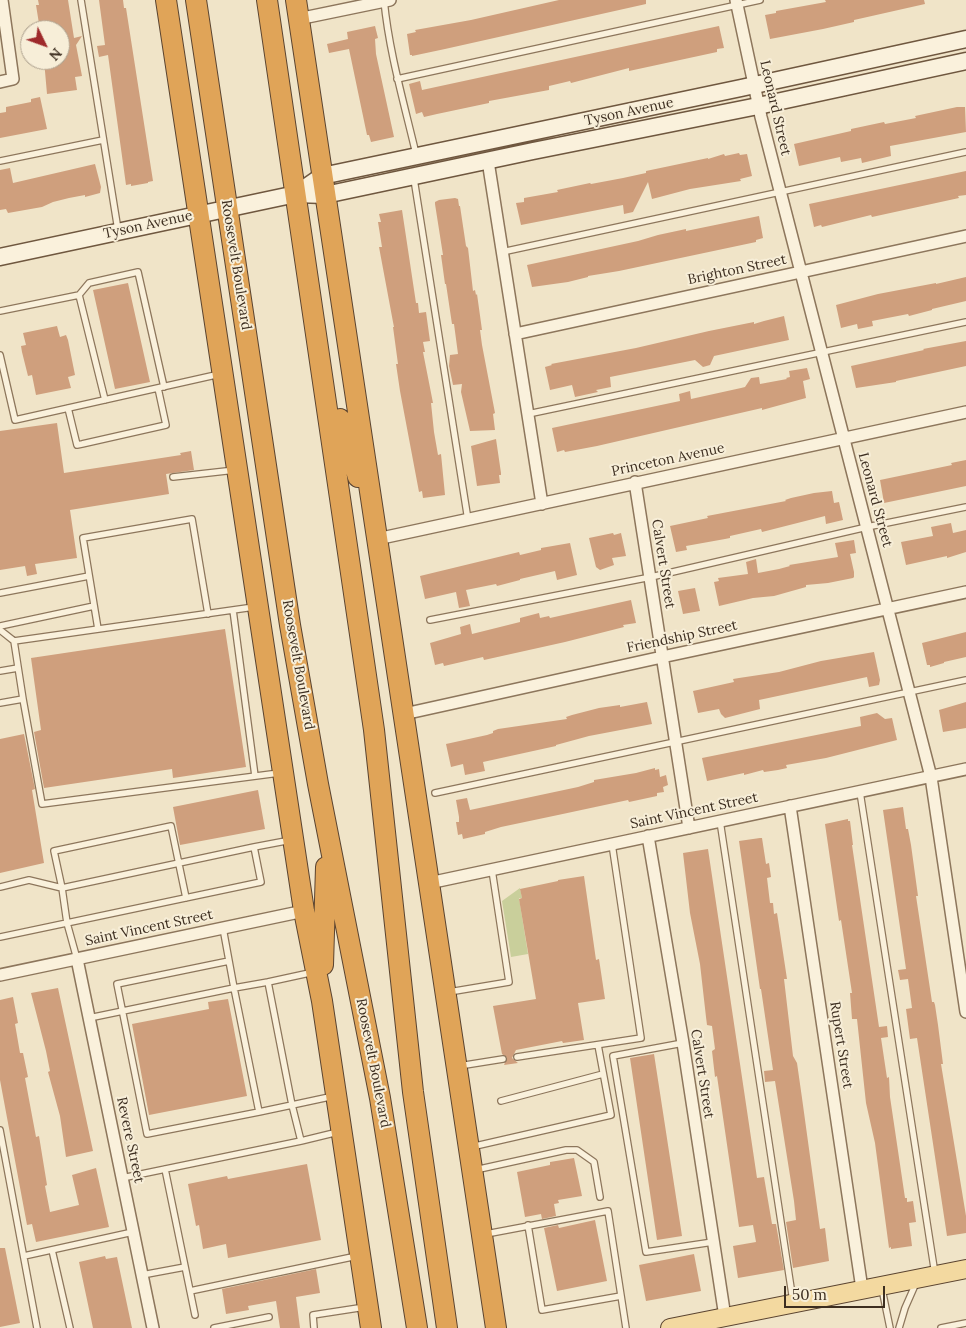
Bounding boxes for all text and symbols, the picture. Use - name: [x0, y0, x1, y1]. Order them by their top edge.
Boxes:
- north arrow: [20, 20, 70, 70]
- text: N: [45, 44, 66, 64]
- street label: Leonard Street: [756, 59, 794, 157]
- street label: Tyson Avenue: [583, 94, 675, 130]
- street label: Roosevelt Boulevard: [217, 199, 255, 331]
- street label: Tyson Avenue: [102, 207, 194, 243]
- street label: Brighton Street: [686, 251, 788, 289]
- street label: Princeton Avenue: [610, 440, 726, 480]
- street label: Leonard Street: [854, 451, 896, 549]
- street label: Calvert Street: [648, 518, 678, 610]
- street label: Roosevelt Boulevard: [278, 599, 318, 731]
- street label: Friendship Street: [625, 617, 739, 657]
- street label: Saint Vincent Street: [629, 789, 759, 833]
- street label: Saint Vincent Street: [84, 906, 214, 950]
- street label: Roosevelt Boulevard: [352, 997, 394, 1129]
- street label: Rupert Street: [826, 1000, 856, 1090]
- street label: Calvert Street: [687, 1028, 717, 1120]
- street label: Revere Street: [113, 1095, 147, 1185]
- scale bar: [786, 1276, 887, 1308]
- text: 50 m: [792, 1285, 827, 1304]

